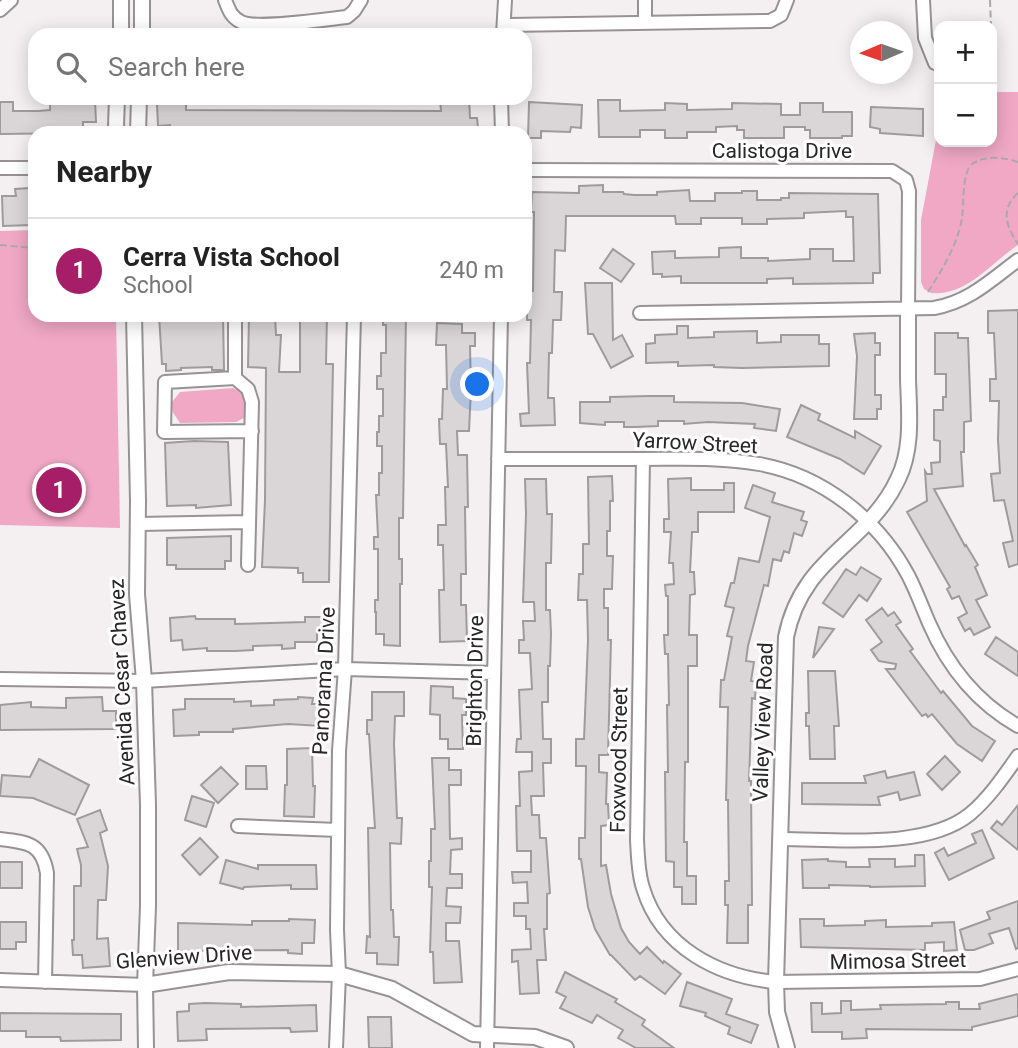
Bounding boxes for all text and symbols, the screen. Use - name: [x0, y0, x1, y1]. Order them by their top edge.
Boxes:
- north arrow: [850, 21, 913, 84]
- map controls: [934, 21, 997, 147]
- button: +: [934, 21, 997, 84]
- search box: [28, 28, 532, 105]
- icon: search: [52, 48, 90, 86]
- text: Search here: [108, 52, 245, 82]
- button: −: [934, 84, 997, 147]
- street label: Calistoga Drive: [712, 139, 852, 163]
- text: Nearby: [56, 154, 152, 189]
- text: Cerra Vista School: [123, 242, 340, 272]
- text: 1: [72, 257, 86, 284]
- text: 240 m: [439, 257, 504, 284]
- text: School: [123, 272, 193, 299]
- your location: [460, 367, 494, 401]
- street label: Yarrow Street: [632, 428, 759, 458]
- pin: 1: [36, 464, 82, 516]
- street label: Avenida Cesar Chavez: [105, 578, 139, 786]
- street label: Panorama Drive: [308, 606, 340, 756]
- street label: Brighton Drive: [462, 615, 488, 747]
- street label: Valley View Road: [748, 642, 778, 802]
- street label: Foxwood Street: [606, 687, 632, 833]
- street label: Glenview Drive: [115, 940, 253, 974]
- street label: Mimosa Street: [829, 948, 967, 974]

